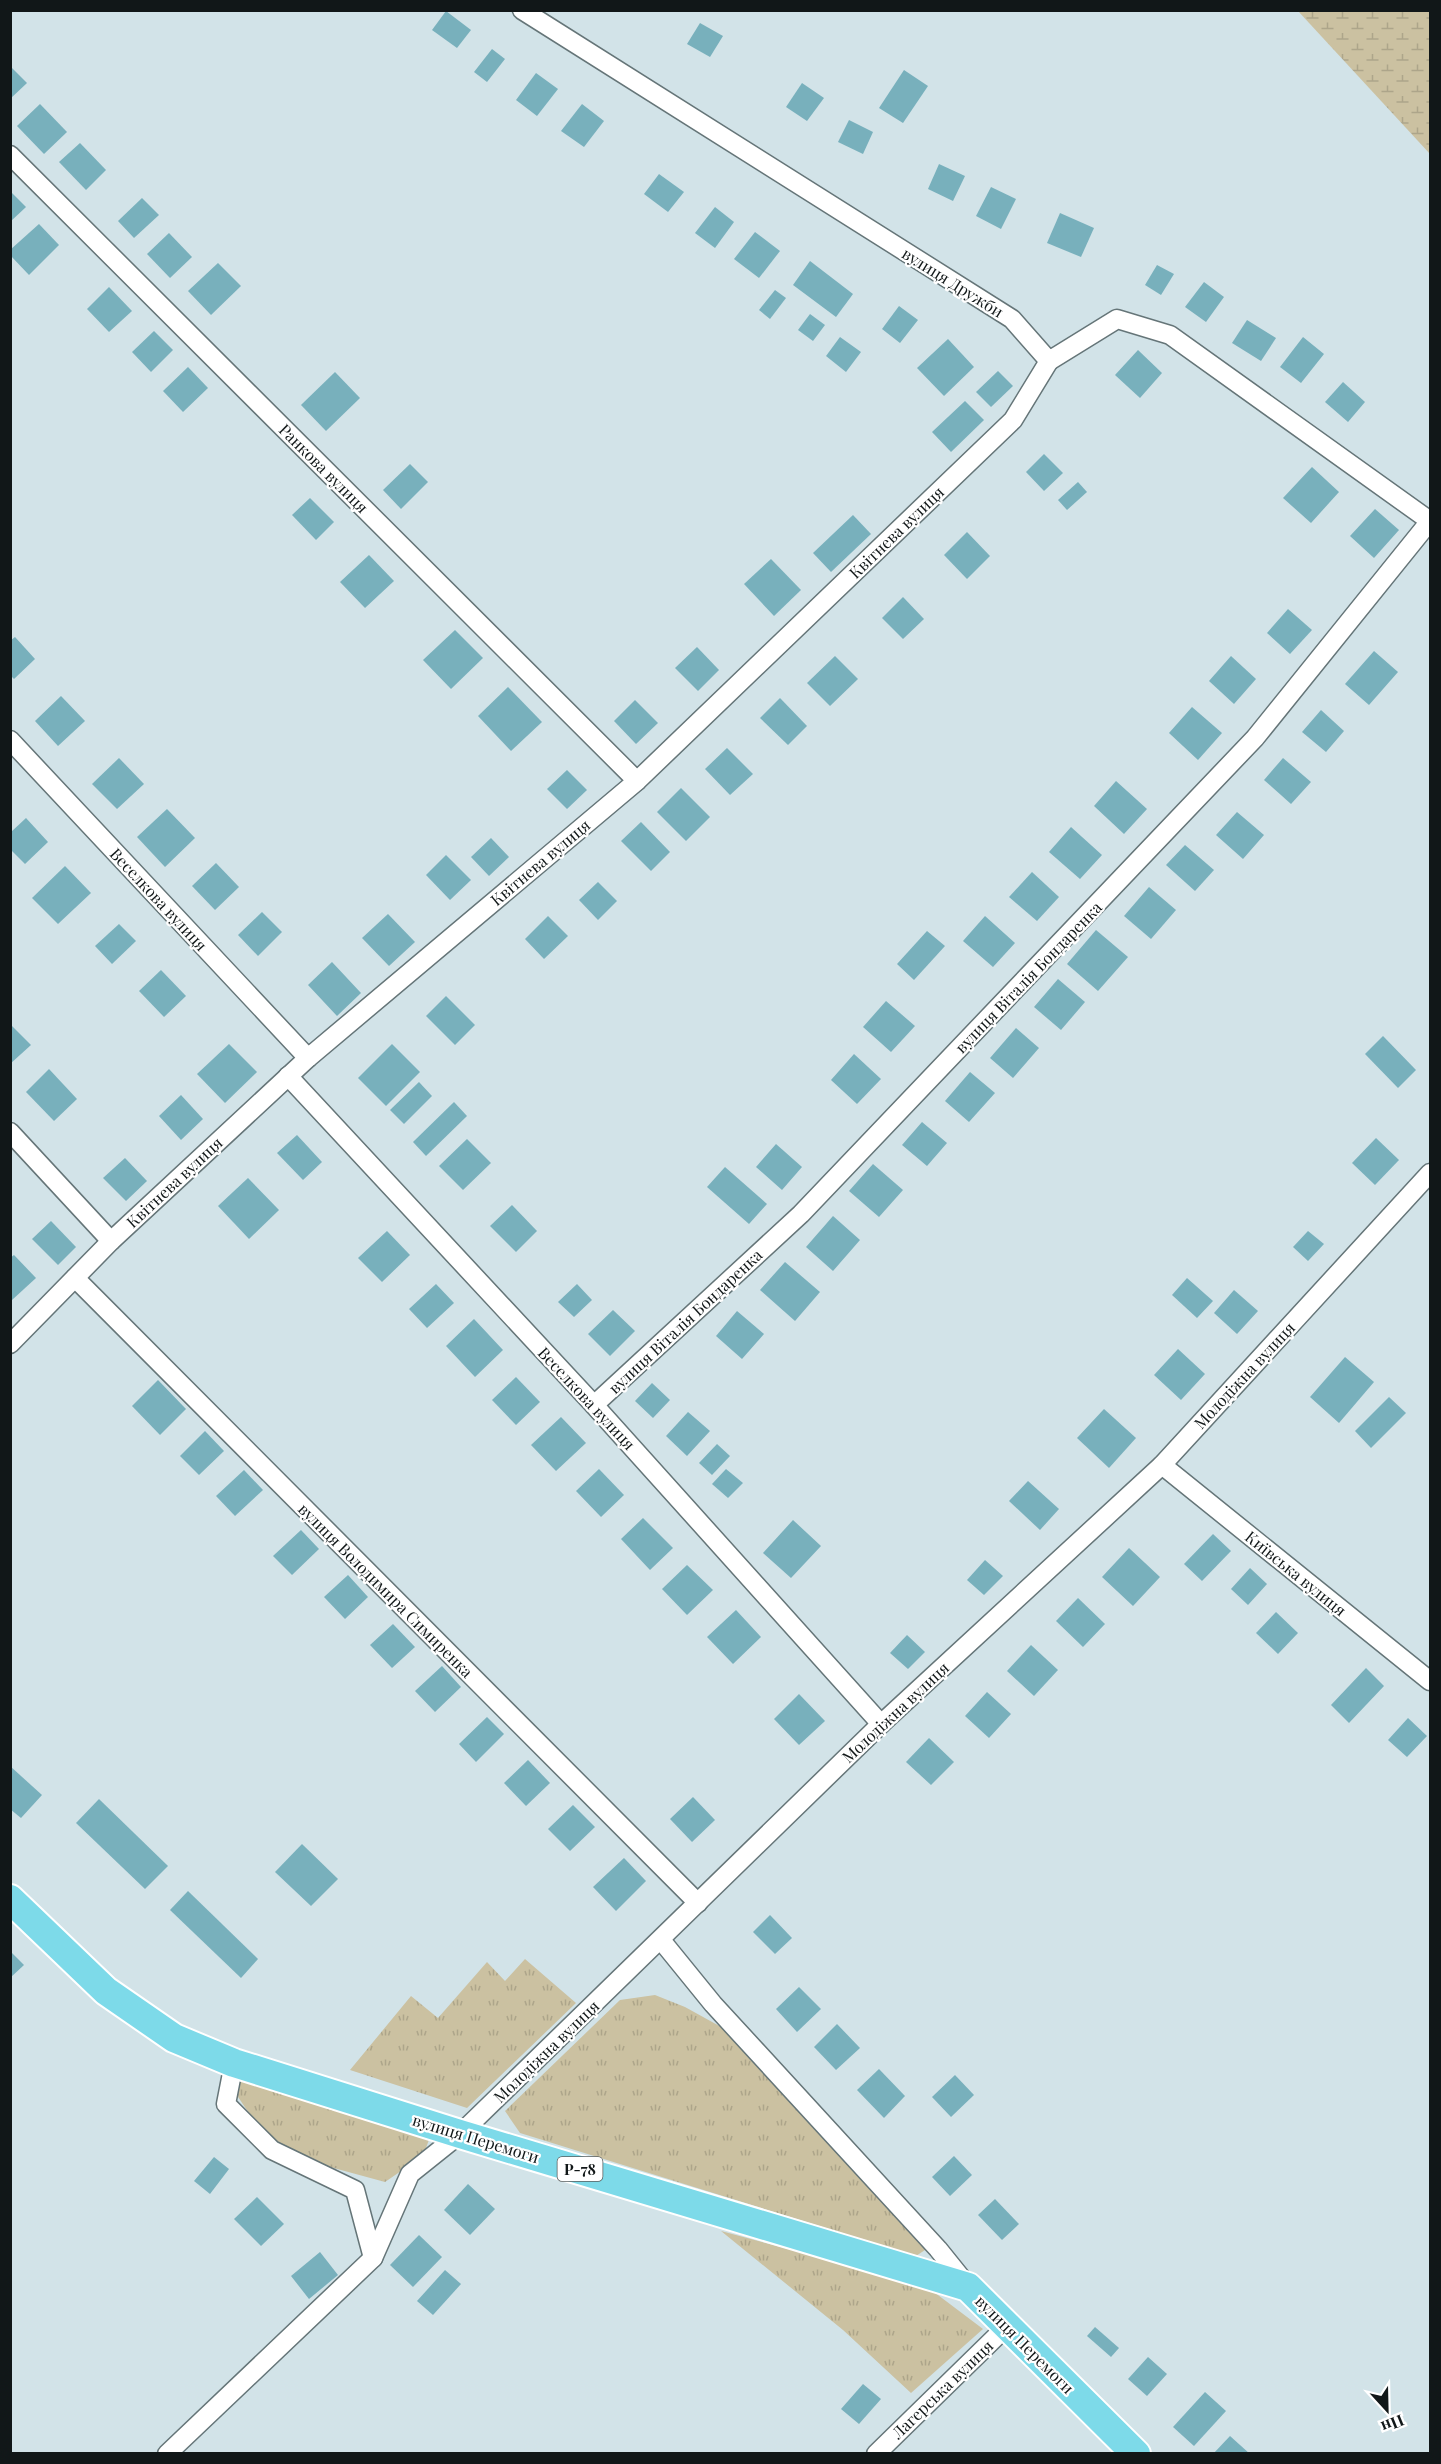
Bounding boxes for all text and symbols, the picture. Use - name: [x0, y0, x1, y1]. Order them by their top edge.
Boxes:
- street label: вулиця Дружби: [898, 242, 1008, 322]
- street label: Ранкова вулиця: [275, 419, 373, 517]
- street label: Квітнева вулиця: [844, 481, 948, 583]
- street label: Квітнева вулиця: [486, 814, 595, 910]
- street label: Веселкова вулиця: [106, 843, 212, 955]
- street label: вулиця Віталія Бондаренка: [950, 897, 1106, 1057]
- street label: Квітнева вулиця: [121, 1132, 227, 1232]
- street label: вулиця Віталія Бондаренка: [604, 1244, 766, 1398]
- street label: Молодіжна вулиця: [1189, 1317, 1299, 1433]
- street label: Веселкова вулиця: [534, 1342, 640, 1454]
- street label: вулиця Володимира Симиренка: [294, 1498, 478, 1682]
- street label: Київська вулиця: [1241, 1526, 1351, 1620]
- street label: Молодіжна вулиця: [837, 1657, 953, 1767]
- street label: Молодіжна вулиця: [489, 1995, 603, 2107]
- street label: вулиця Перемоги: [410, 2109, 542, 2167]
- road number: Р-78: [558, 2157, 602, 2181]
- street label: вулиця Перемоги: [971, 2290, 1079, 2398]
- street label: Лагерська вулиця: [886, 2335, 998, 2444]
- north arrow: [1357, 2380, 1417, 2440]
- text: Пн: [1378, 2410, 1407, 2438]

